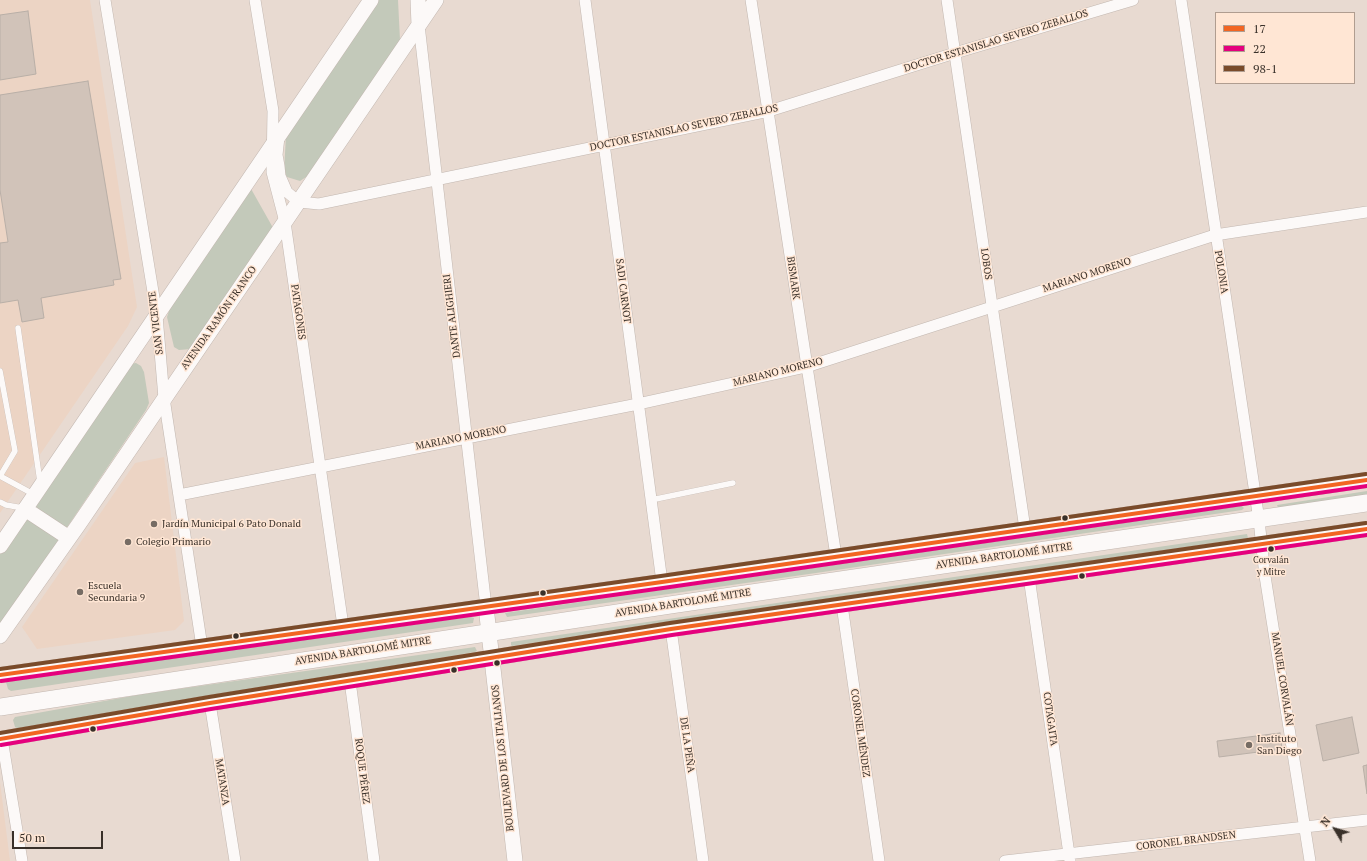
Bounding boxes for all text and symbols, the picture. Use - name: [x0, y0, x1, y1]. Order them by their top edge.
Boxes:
- street label: DOCTOR ESTANISLAO SEVERO ZEBALLOS: [902, 7, 1090, 75]
- legend: [1215, 12, 1355, 84]
- text: 17: [1253, 21, 1266, 36]
- text: 22: [1253, 41, 1266, 56]
- text: 98-1: [1253, 61, 1277, 76]
- street label: DOCTOR ESTANISLAO SEVERO ZEBALLOS: [589, 102, 779, 154]
- street label: LOBOS: [978, 248, 994, 280]
- street label: POLONIA: [1212, 250, 1230, 294]
- street label: MARIANO MORENO: [1041, 255, 1133, 295]
- street label: BISMARK: [784, 256, 802, 300]
- street label: SADI CARNOT: [613, 258, 633, 324]
- street label: AVENIDA RAMÓN FRANCO: [179, 264, 259, 372]
- street label: DANTE ALIGHIERI: [441, 273, 463, 359]
- street label: PATAGONES: [288, 284, 308, 340]
- street label: SAN VICENTE: [146, 291, 166, 355]
- street label: MARIANO MORENO: [732, 355, 824, 389]
- street label: MARIANO MORENO: [415, 423, 507, 453]
- unlabelled marker: [1060, 513, 1070, 523]
- place label: Jardín Municipal 6 Pato Donald: [162, 518, 301, 530]
- marker: Jardín Municipal 6 Pato Donald: [149, 519, 159, 529]
- place label: Colegio Primario: [136, 536, 211, 548]
- marker: Colegio Primario: [123, 537, 133, 547]
- street label: AVENIDA BARTOLOMÉ MITRE: [935, 540, 1073, 572]
- marker: Corvalán y Mitre: [1266, 544, 1276, 554]
- place label: Corvalán y Mitre: [1253, 555, 1289, 576]
- unlabelled marker: [1077, 571, 1087, 581]
- place label: Escuela Secundaria 9: [88, 580, 145, 604]
- street label: AVENIDA BARTOLOMÉ MITRE: [614, 586, 752, 620]
- marker: Escuela Secundaria 9: [75, 587, 85, 597]
- unlabelled marker: [538, 588, 548, 598]
- unlabelled marker: [231, 631, 241, 641]
- street label: MANUEL CORVALÁN: [1269, 631, 1295, 727]
- street label: AVENIDA BARTOLOMÉ MITRE: [294, 634, 432, 668]
- unlabelled marker: [492, 658, 502, 668]
- unlabelled marker: [449, 665, 459, 675]
- street label: BOULEVARD DE LOS ITALIANOS: [489, 684, 517, 832]
- street label: CORONEL MÉNDEZ: [848, 688, 872, 778]
- street label: COTAGAITA: [1040, 691, 1060, 747]
- street label: DE LA PEÑA: [677, 716, 697, 774]
- unlabelled marker: [88, 724, 98, 734]
- place label: Instituto San Diego: [1257, 733, 1302, 756]
- street label: ROQUE PÉREZ: [352, 738, 372, 804]
- marker: Instituto San Diego: [1244, 740, 1254, 750]
- street label: MATANZA: [212, 758, 232, 806]
- north arrow: [1315, 809, 1355, 849]
- text: N: [1317, 814, 1334, 829]
- scale bar: [14, 823, 105, 849]
- street label: CORONEL BRANDSEN: [1135, 829, 1237, 853]
- text: 50 m: [19, 830, 45, 845]

